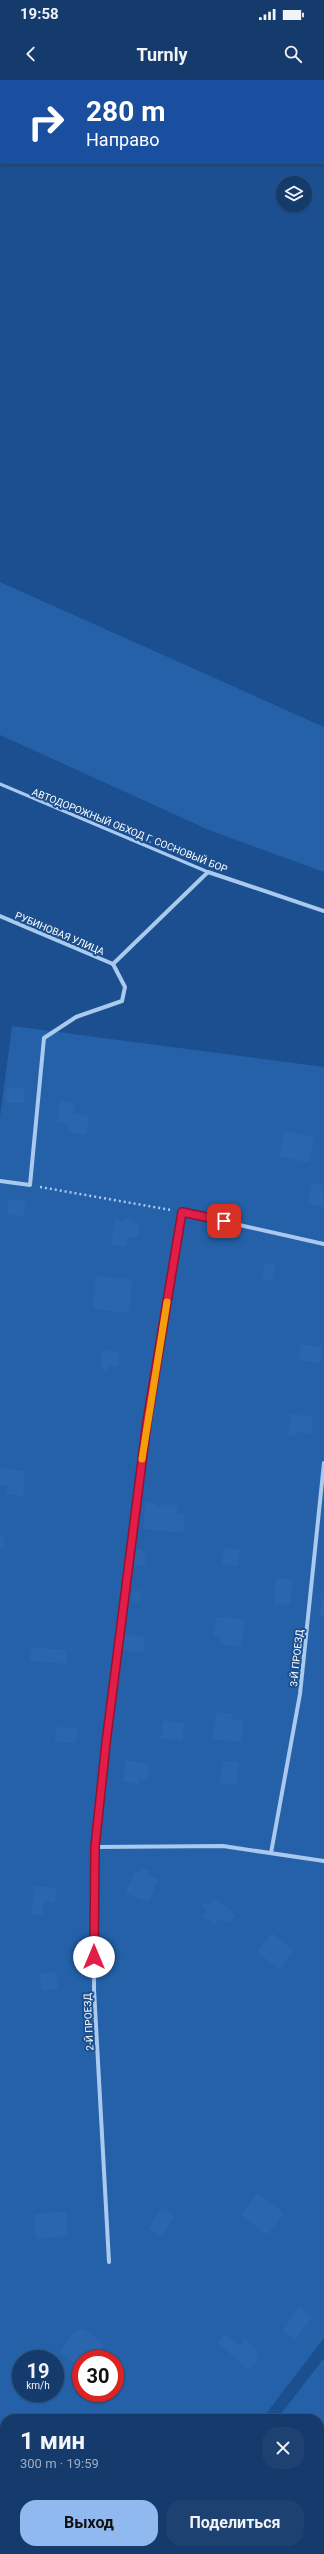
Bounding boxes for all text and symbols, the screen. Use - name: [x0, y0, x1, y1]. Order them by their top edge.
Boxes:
- text: 19:58: [20, 5, 59, 23]
- icon: back: [20, 43, 42, 65]
- icon: search: [282, 43, 304, 65]
- text: Turnly: [136, 44, 188, 65]
- text: 280 m: [86, 95, 165, 128]
- icon: right: [20, 96, 72, 148]
- text: Направо: [86, 129, 159, 150]
- map controls: [276, 176, 312, 212]
- button: layers: [276, 176, 312, 212]
- street label: АВТОДОРОЖНЫЙ ОБХОД Г. СОСНОВЫЙ БОР: [31, 785, 229, 875]
- street label: РУБИНОВАЯ УЛИЦА: [14, 910, 106, 957]
- pin: [207, 1204, 241, 1238]
- icon: arrive: [213, 1210, 235, 1232]
- street label: 3-Й ПРОЕЗД: [287, 1628, 305, 1687]
- position arrow: [73, 1936, 115, 1978]
- street label: 2-Й ПРОЕЗД: [80, 1993, 95, 2051]
- speed limit sign: 30: [72, 2350, 124, 2402]
- text: 19: [27, 2359, 49, 2383]
- text: km/h: [26, 2380, 50, 2391]
- text: 1 мин: [20, 2427, 85, 2455]
- button: close: [262, 2427, 304, 2469]
- text: 300 m · 19:59: [20, 2456, 99, 2471]
- button: Выход: [20, 2500, 158, 2546]
- button: Поделиться: [166, 2500, 304, 2546]

